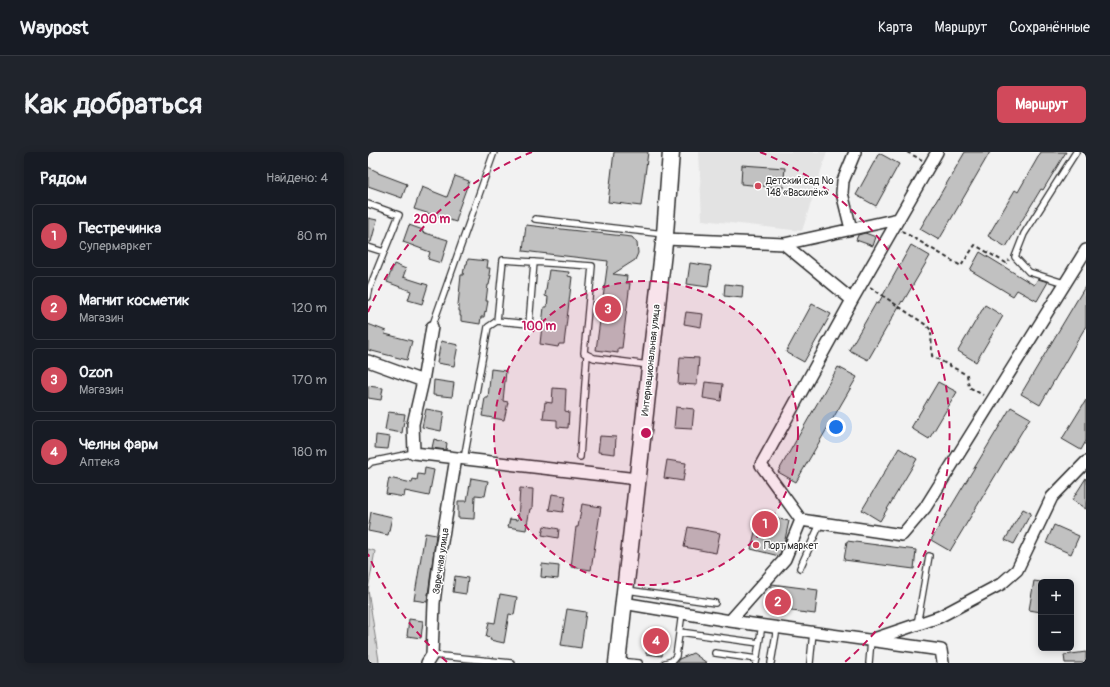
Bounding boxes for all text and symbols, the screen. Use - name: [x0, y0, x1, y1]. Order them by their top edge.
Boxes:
- text: Waypost: [20, 16, 89, 40]
- text: Карта: [878, 19, 913, 36]
- text: Маршрут: [935, 19, 987, 36]
- text: Сохранённые: [1009, 19, 1090, 36]
- button: Маршрут: [997, 86, 1086, 123]
- text: Как добраться: [24, 87, 202, 122]
- text: Рядом: [40, 168, 87, 189]
- text: Найдено: 4: [266, 170, 328, 186]
- place label: Детский сад № 148 «Василёк»: [765, 175, 834, 199]
- marker: Детский сад № 148 «Василёк»: [753, 181, 763, 191]
- text: 200 m: [414, 212, 451, 227]
- text: Пестречинка: [79, 219, 161, 238]
- text: 1: [51, 228, 57, 244]
- text: 80 m: [297, 228, 327, 244]
- text: Супермаркет: [79, 238, 152, 254]
- text: Магнит косметик: [79, 291, 189, 310]
- pin: 3: [595, 294, 621, 324]
- text: 2: [50, 300, 58, 316]
- text: 120 m: [291, 300, 327, 316]
- street label: Интернациональная улица: [639, 303, 663, 417]
- text: Магазин: [79, 310, 123, 326]
- text: 100 m: [522, 319, 557, 334]
- text: Ozon: [79, 363, 113, 382]
- text: 3: [50, 372, 58, 388]
- text: 170 m: [292, 372, 327, 388]
- text: Магазин: [79, 382, 123, 398]
- your location: [826, 417, 846, 437]
- centre of rings: [639, 426, 653, 440]
- text: Челны фарм: [79, 435, 158, 454]
- text: 4: [50, 444, 58, 460]
- text: 180 m: [292, 444, 327, 460]
- text: Аптека: [79, 454, 120, 470]
- pin: 1: [752, 509, 778, 539]
- street label: Заречная улица: [430, 527, 452, 595]
- marker: Порт маркет: [751, 540, 761, 550]
- place label: Порт маркет: [764, 540, 818, 552]
- map controls: [1038, 579, 1074, 651]
- button: +: [1038, 579, 1074, 615]
- pin: 2: [765, 587, 791, 617]
- button: −: [1038, 615, 1074, 651]
- pin: 4: [643, 626, 669, 656]

